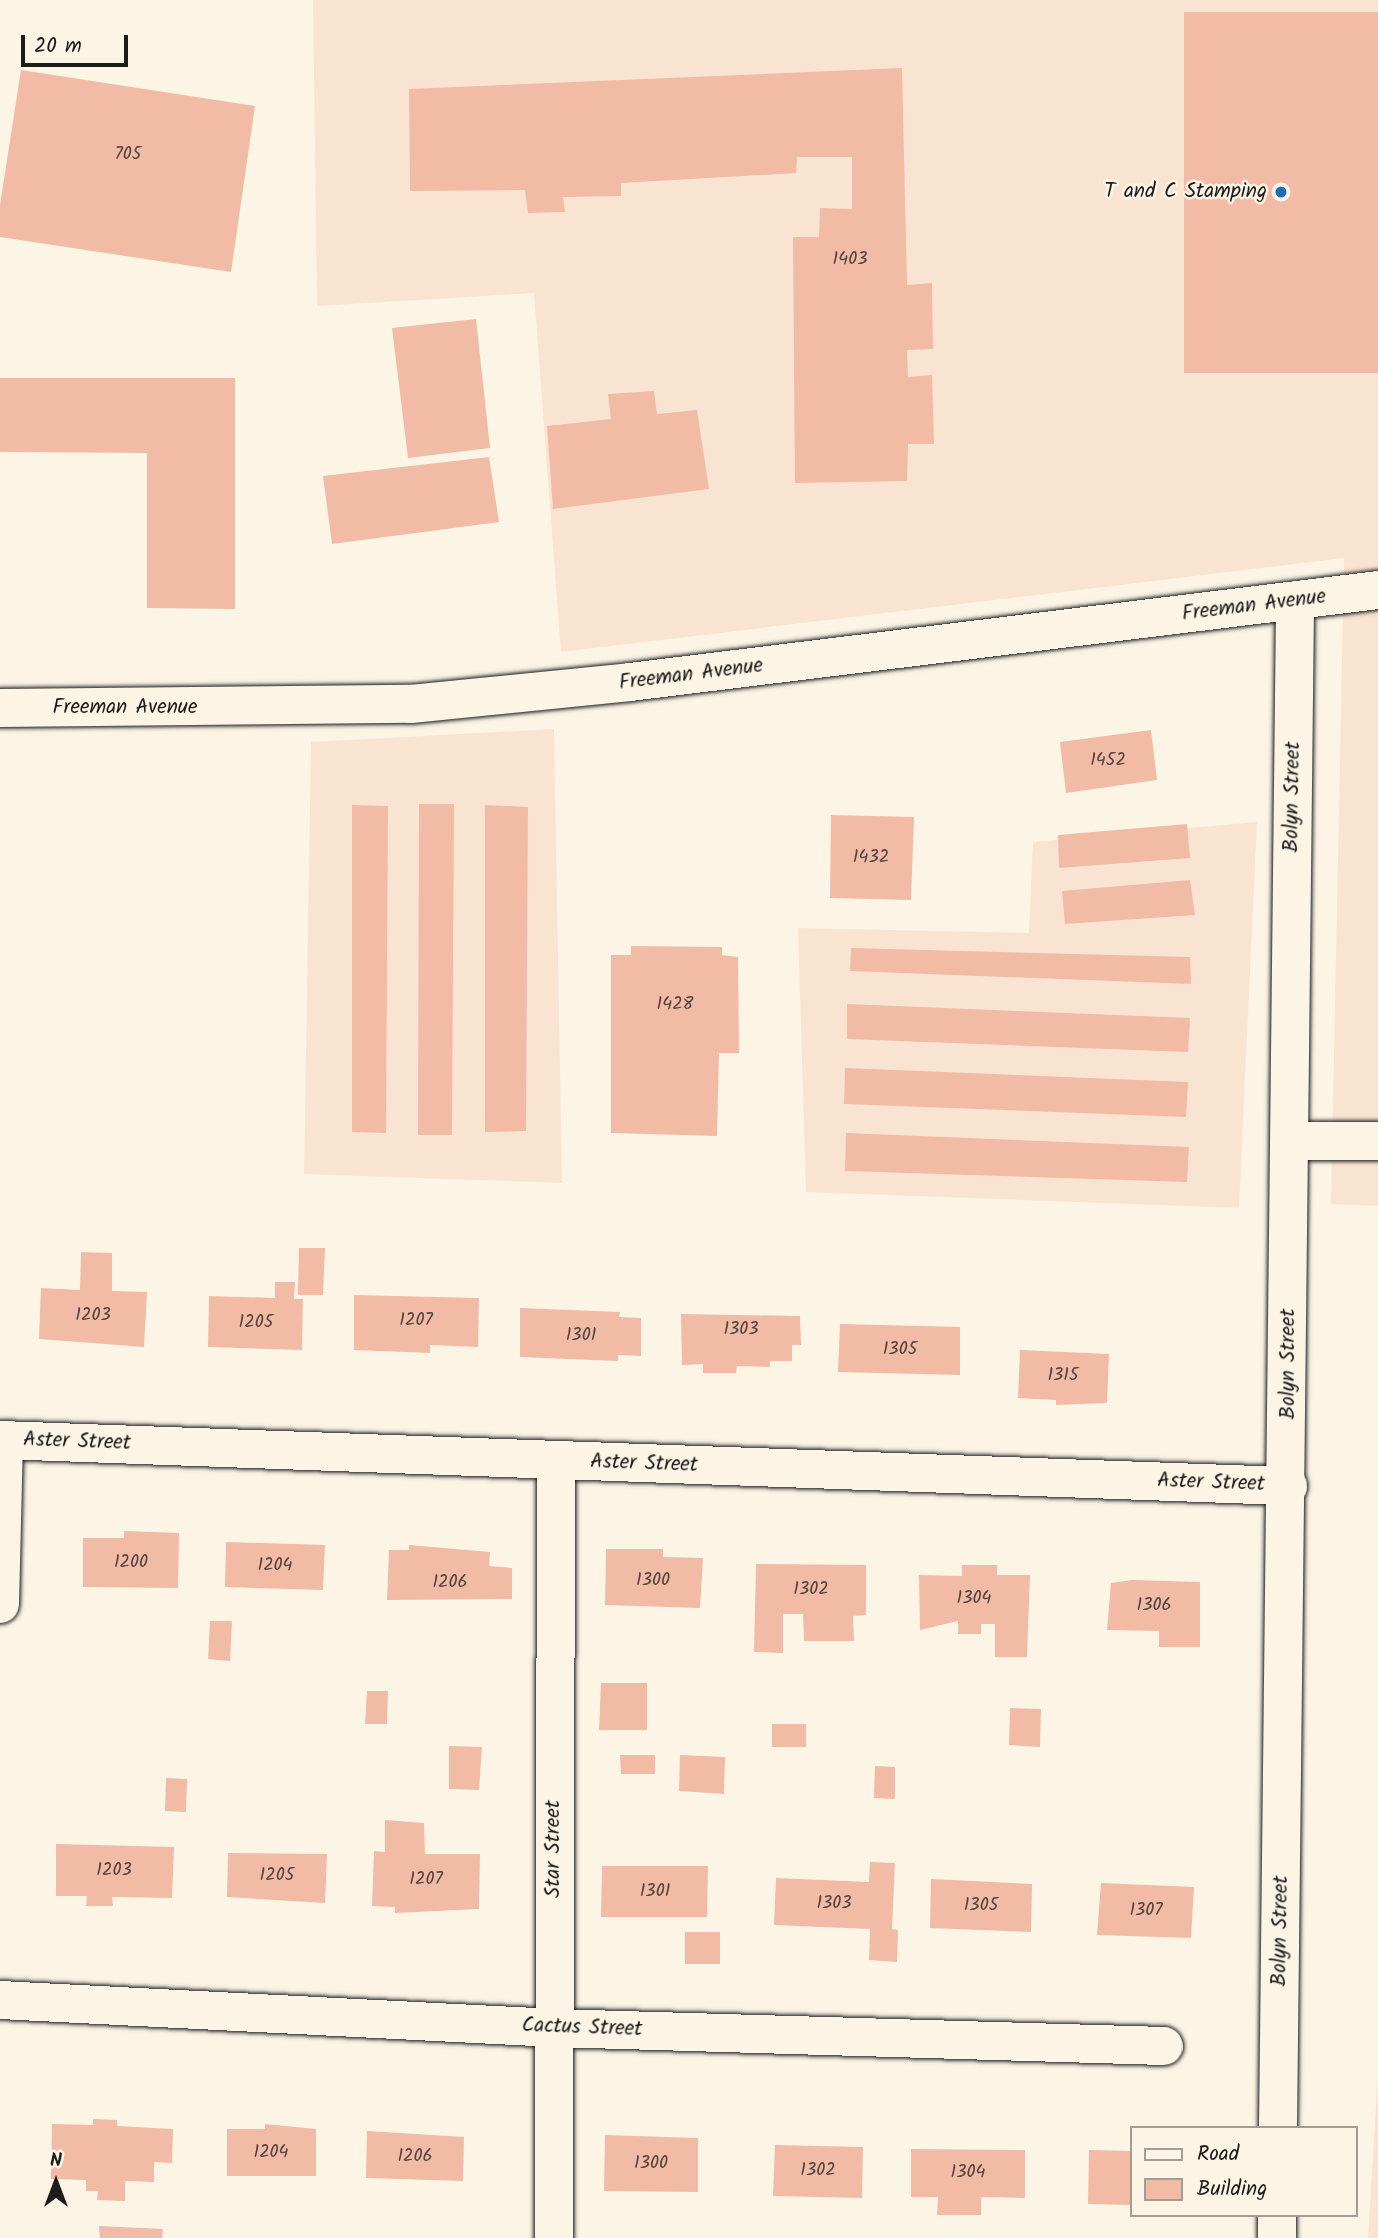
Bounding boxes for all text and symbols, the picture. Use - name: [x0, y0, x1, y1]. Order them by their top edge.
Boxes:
- scale bar: [24, 21, 131, 65]
- text: 20 m: [34, 30, 82, 63]
- house number: 705: [115, 144, 141, 166]
- place label: T and C Stamping: [1104, 179, 1267, 205]
- marker: T and C Stamping: [1273, 184, 1289, 200]
- house number: 1403: [833, 249, 867, 271]
- street label: Freeman Avenue: [1181, 585, 1327, 627]
- street label: Freeman Avenue: [618, 654, 764, 696]
- street label: Freeman Avenue: [53, 695, 197, 721]
- street label: Bolyn Street: [1279, 741, 1307, 853]
- house number: 1452: [1090, 750, 1126, 772]
- house number: 1432: [853, 847, 889, 869]
- house number: 1428: [657, 994, 693, 1016]
- house number: 1203: [75, 1305, 111, 1327]
- street label: Bolyn Street: [1276, 1309, 1302, 1419]
- house number: 1207: [399, 1310, 433, 1332]
- house number: 1205: [239, 1312, 273, 1334]
- house number: 1303: [723, 1319, 759, 1341]
- house number: 1301: [566, 1325, 596, 1347]
- house number: 1305: [883, 1339, 917, 1361]
- house number: 1315: [1047, 1365, 1079, 1387]
- street label: Aster Street: [23, 1428, 131, 1456]
- street label: Aster Street: [590, 1450, 698, 1478]
- street label: Aster Street: [1157, 1469, 1265, 1497]
- house number: 1200: [114, 1552, 148, 1574]
- house number: 1204: [257, 1555, 293, 1577]
- house number: 1300: [636, 1570, 670, 1592]
- house number: 1206: [432, 1572, 468, 1594]
- house number: 1302: [793, 1579, 829, 1601]
- house number: 1304: [957, 1588, 991, 1610]
- house number: 1306: [1137, 1595, 1171, 1617]
- street label: Star Street: [541, 1800, 567, 1898]
- house number: 1203: [96, 1860, 132, 1882]
- house number: 1205: [260, 1865, 294, 1887]
- house number: 1207: [409, 1869, 443, 1891]
- street label: Bolyn Street: [1267, 1875, 1295, 1987]
- house number: 1301: [640, 1881, 670, 1903]
- house number: 1303: [816, 1893, 852, 1915]
- house number: 1305: [964, 1895, 998, 1917]
- house number: 1307: [1129, 1900, 1163, 1922]
- street label: Cactus Street: [521, 2013, 643, 2043]
- legend: [1130, 2126, 1357, 2217]
- text: Road: [1197, 2138, 1239, 2171]
- house number: 1204: [253, 2142, 289, 2164]
- text: N: [50, 2146, 62, 2176]
- house number: 1206: [397, 2146, 433, 2168]
- north arrow: [21, 2147, 91, 2217]
- house number: 1300: [634, 2153, 668, 2175]
- house number: 1302: [800, 2160, 836, 2182]
- house number: 1304: [951, 2162, 985, 2184]
- text: Building: [1197, 2173, 1267, 2206]

